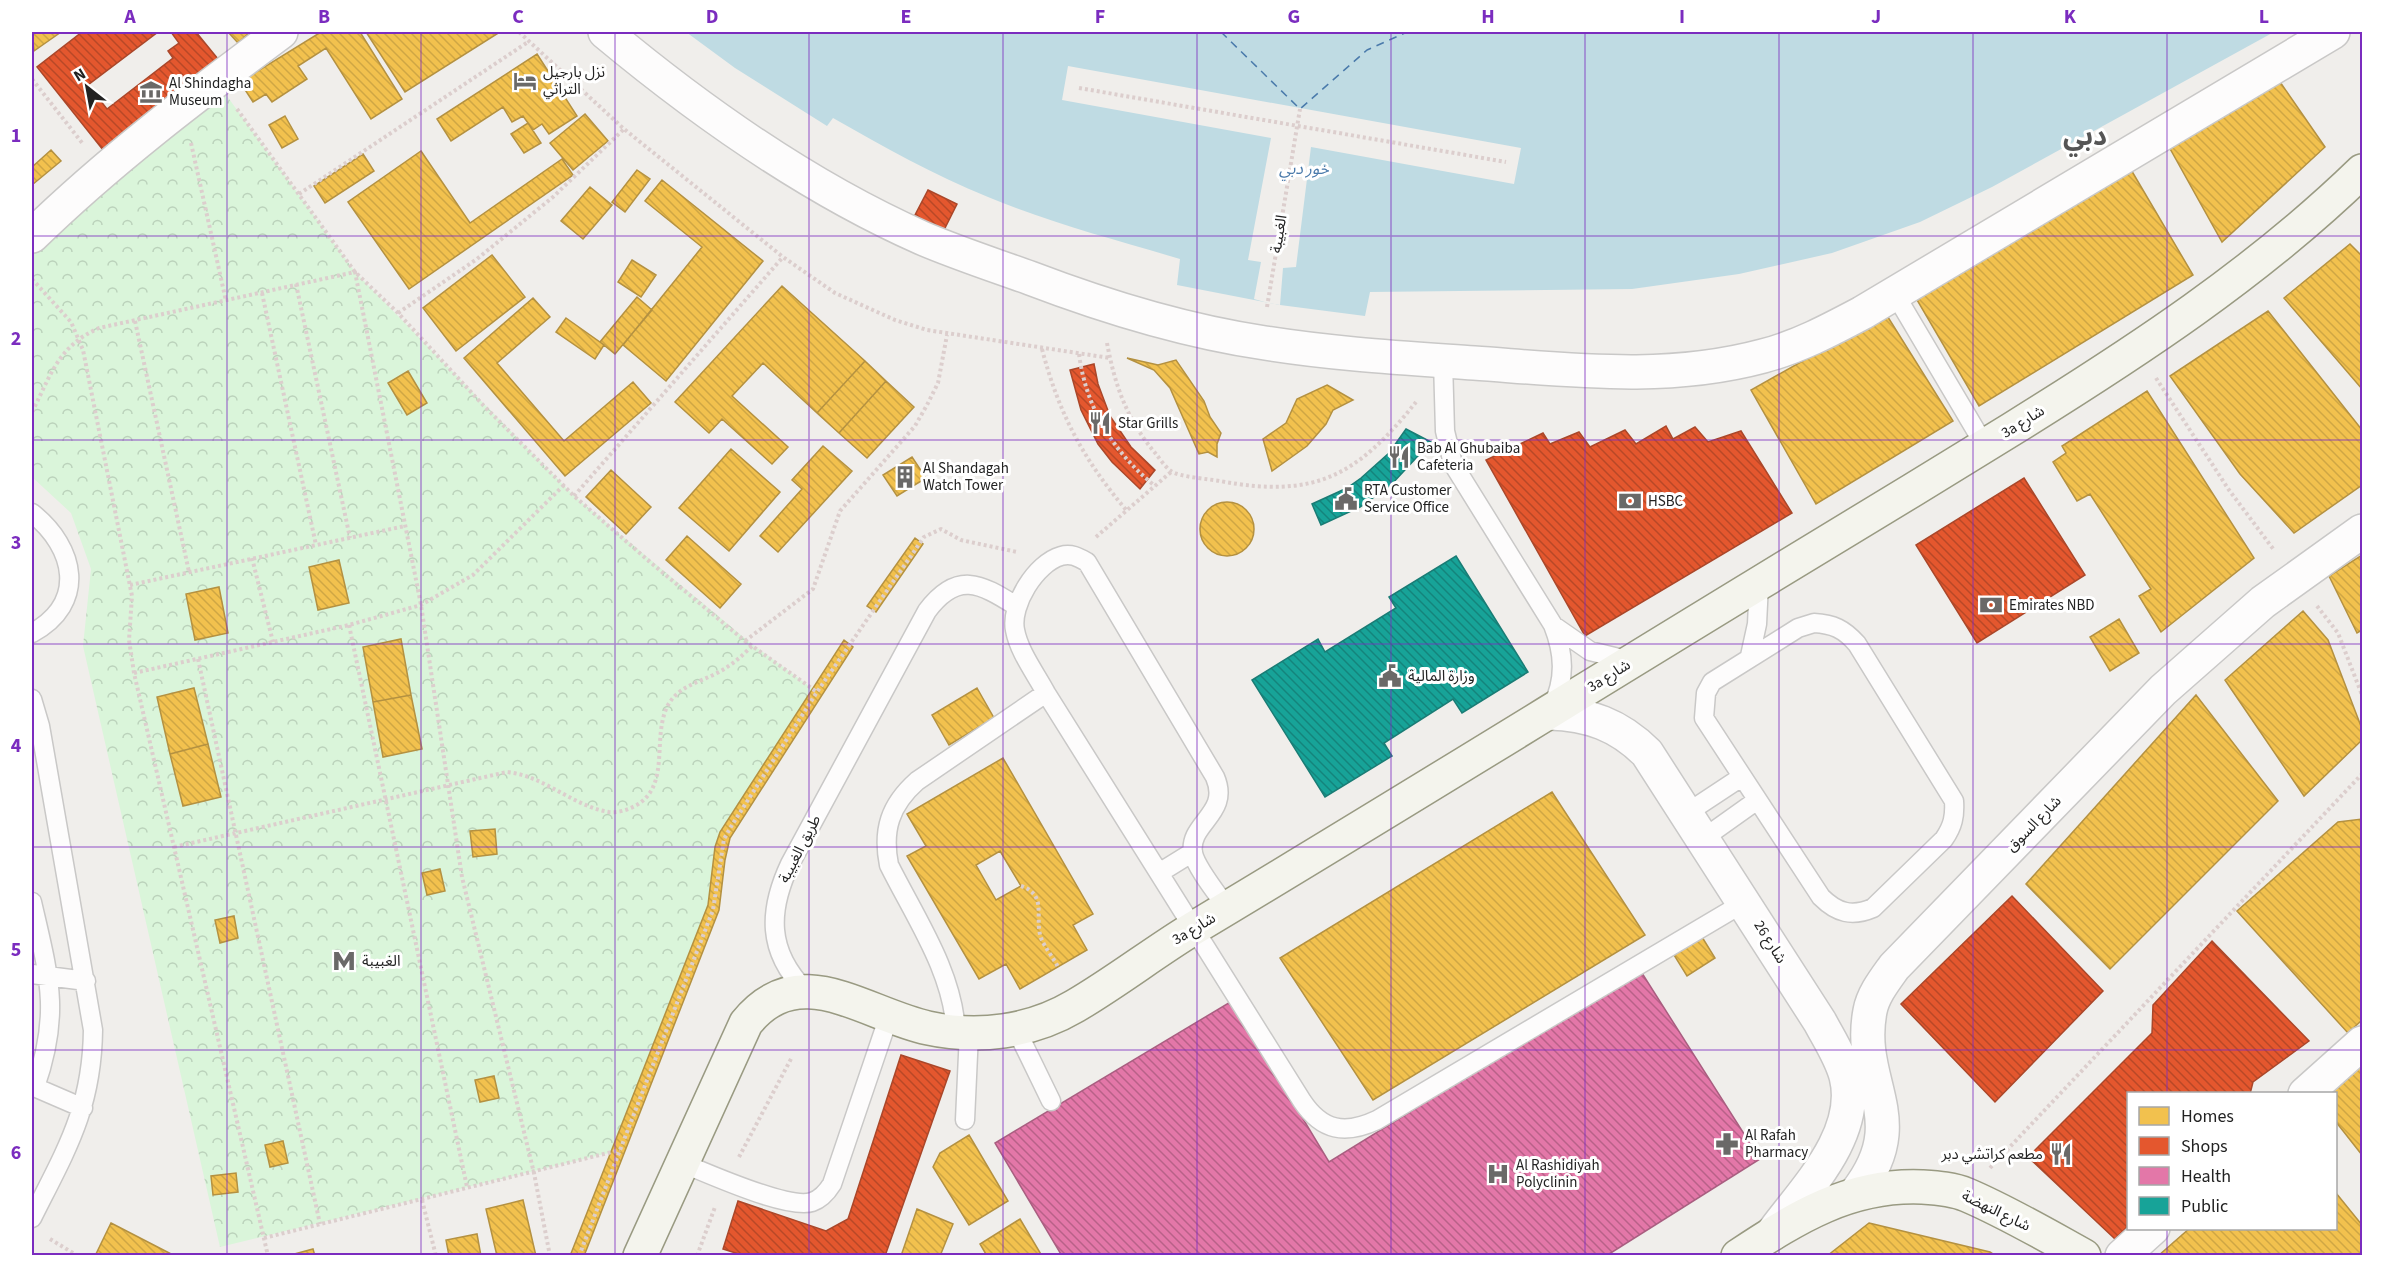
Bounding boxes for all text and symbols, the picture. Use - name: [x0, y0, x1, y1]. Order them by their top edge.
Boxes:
- text: A: [123, 3, 136, 31]
- text: B: [318, 3, 330, 31]
- text: C: [512, 3, 524, 31]
- text: D: [706, 3, 718, 31]
- text: E: [901, 3, 911, 31]
- text: F: [1095, 3, 1105, 31]
- text: G: [1288, 3, 1300, 31]
- text: H: [1481, 3, 1495, 31]
- text: I: [1679, 3, 1685, 31]
- text: J: [1871, 3, 1881, 31]
- text: K: [2064, 3, 2077, 31]
- text: L: [2259, 3, 2269, 31]
- north arrow: [57, 57, 117, 117]
- place label: نزل بارجيل التراثي: [543, 62, 605, 100]
- text: N: [70, 63, 90, 87]
- hotel icon: نزل بارجيل التراثي: [512, 68, 538, 94]
- place label: Al Shindagha Museum: [169, 73, 251, 111]
- museum icon: Al Shindagha Museum: [138, 79, 164, 105]
- district label: دبي: [2063, 117, 2107, 157]
- text: 1: [11, 122, 21, 150]
- water label: خور دبي: [1279, 158, 1329, 182]
- street label: الغبيبة: [1266, 213, 1292, 255]
- text: 2: [11, 325, 21, 353]
- street label: 3a شارع: [1997, 400, 2049, 444]
- restaurant icon: Star Grills: [1087, 410, 1113, 436]
- place label: Star Grills: [1118, 413, 1178, 434]
- place label: Bab Al Ghubaiba Cafeteria: [1417, 438, 1520, 476]
- restaurant icon: Bab Al Ghubaiba Cafeteria: [1386, 444, 1412, 470]
- place label: Al Shandagah Watch Tower: [923, 458, 1009, 496]
- building icon: Al Shandagah Watch Tower: [892, 464, 918, 490]
- place label: RTA Customer Service Office: [1364, 480, 1452, 518]
- public building icon: RTA Customer Service Office: [1333, 486, 1359, 512]
- bank icon: HSBC: [1617, 488, 1643, 514]
- place label: HSBC: [1648, 491, 1684, 512]
- text: 3: [11, 529, 21, 557]
- bank icon: Emirates NBD: [1978, 592, 2004, 618]
- place label: Emirates NBD: [2009, 595, 2095, 616]
- street label: 3a شارع: [1583, 654, 1635, 698]
- public building icon: وزارة المالية: [1377, 663, 1403, 689]
- place label: وزارة المالية: [1408, 666, 1475, 687]
- text: 4: [11, 732, 22, 760]
- street label: شارع السوق: [2002, 791, 2067, 858]
- street label: طريق الغبيبة: [774, 811, 826, 887]
- street label: 3a شارع: [1168, 908, 1220, 951]
- street label: شارع 26: [1748, 916, 1792, 968]
- text: 5: [11, 936, 21, 964]
- metro station icon: الغبيبة: [331, 948, 357, 974]
- place label: الغبيبة: [362, 951, 400, 972]
- legend: [2127, 1092, 2337, 1230]
- text: Homes: [2181, 1104, 2234, 1129]
- place label: Al Rafah Pharmacy: [1745, 1125, 1808, 1163]
- pharmacy icon: Al Rafah Pharmacy: [1714, 1131, 1740, 1157]
- text: Shops: [2181, 1134, 2228, 1159]
- text: 6: [11, 1139, 21, 1167]
- restaurant icon: مطعم كراتشي دبر: [2048, 1141, 2074, 1167]
- place label: مطعم كراتشي دبر: [1941, 1144, 2043, 1165]
- place label: Al Rashidiyah Polyclinin: [1516, 1155, 1600, 1193]
- hospital icon: Al Rashidiyah Polyclinin: [1485, 1161, 1511, 1187]
- text: Health: [2181, 1164, 2231, 1189]
- street label: شارع النهضة: [1958, 1185, 2034, 1238]
- text: Public: [2181, 1194, 2228, 1219]

